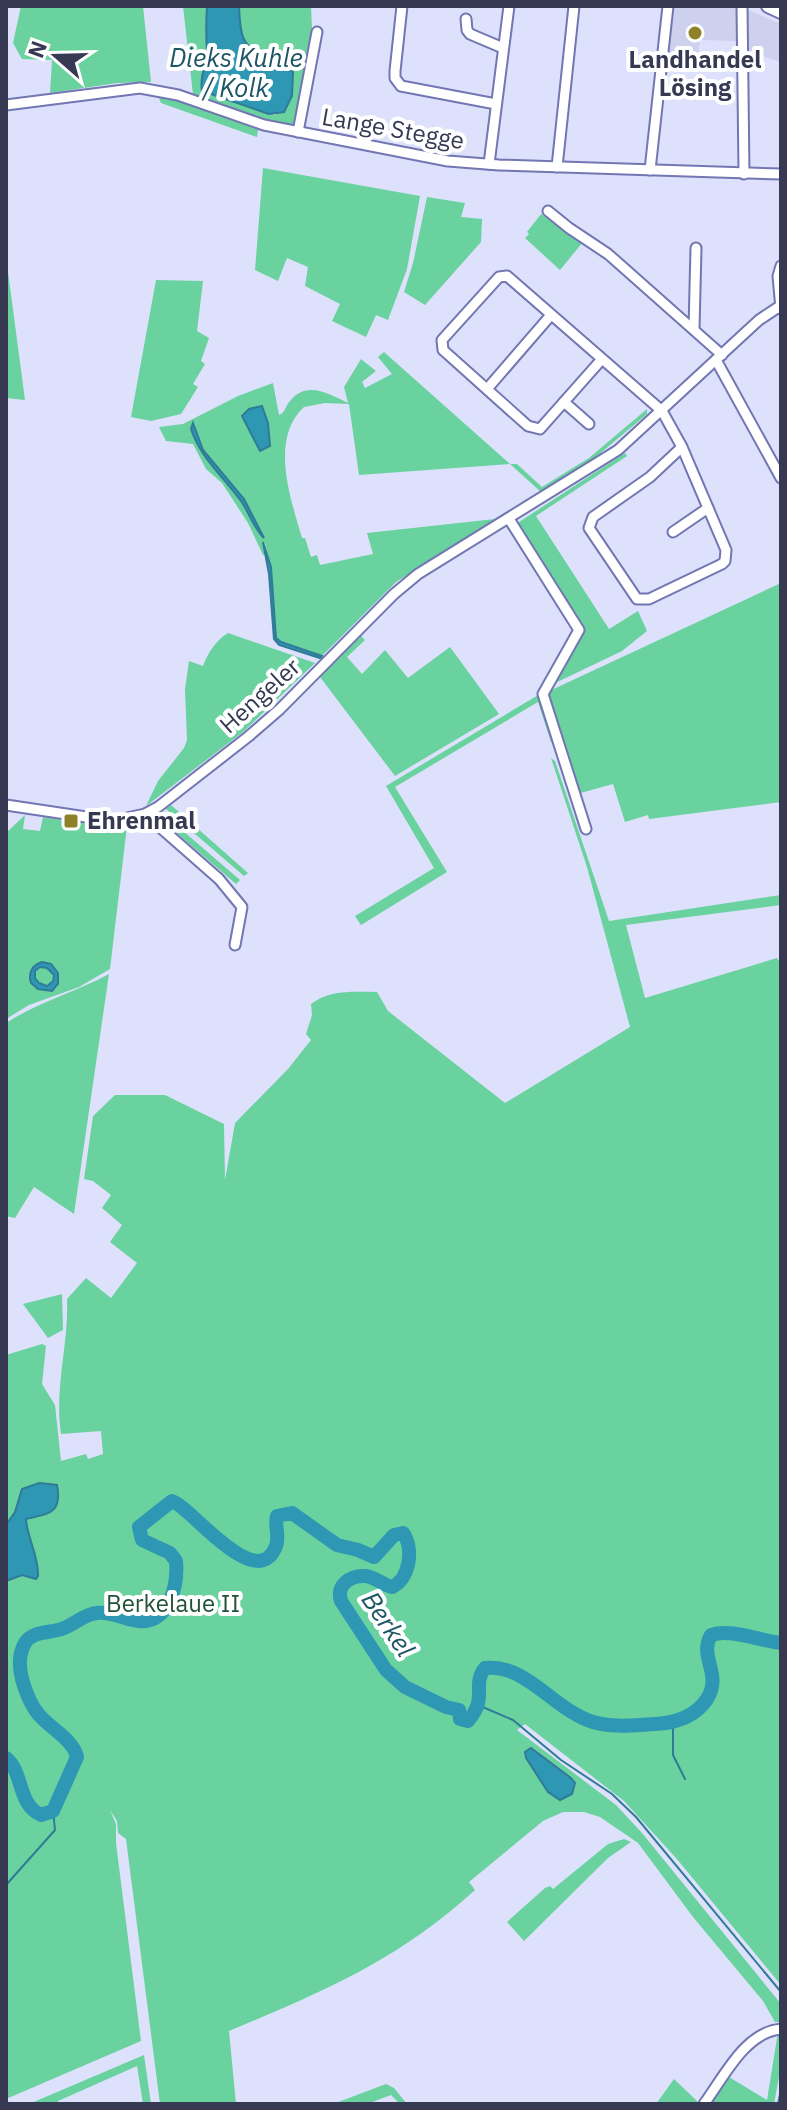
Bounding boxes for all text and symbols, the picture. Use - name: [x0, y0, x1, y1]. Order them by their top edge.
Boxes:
- north arrow: [16, 16, 96, 96]
- marker: Landhandel Lösing: [686, 24, 704, 42]
- text: N: [20, 37, 53, 61]
- water label: Dieks Kuhle / Kolk: [169, 40, 303, 104]
- place label: Landhandel Lösing: [629, 43, 761, 103]
- street label: Lange Stegge: [320, 100, 467, 156]
- street label: Hengeler: [212, 650, 307, 740]
- place label: Ehrenmal: [87, 804, 196, 836]
- marker: Ehrenmal: [62, 812, 80, 830]
- water label: Berkel: [355, 1584, 423, 1663]
- park label: Berkelaue II: [106, 1587, 240, 1619]

